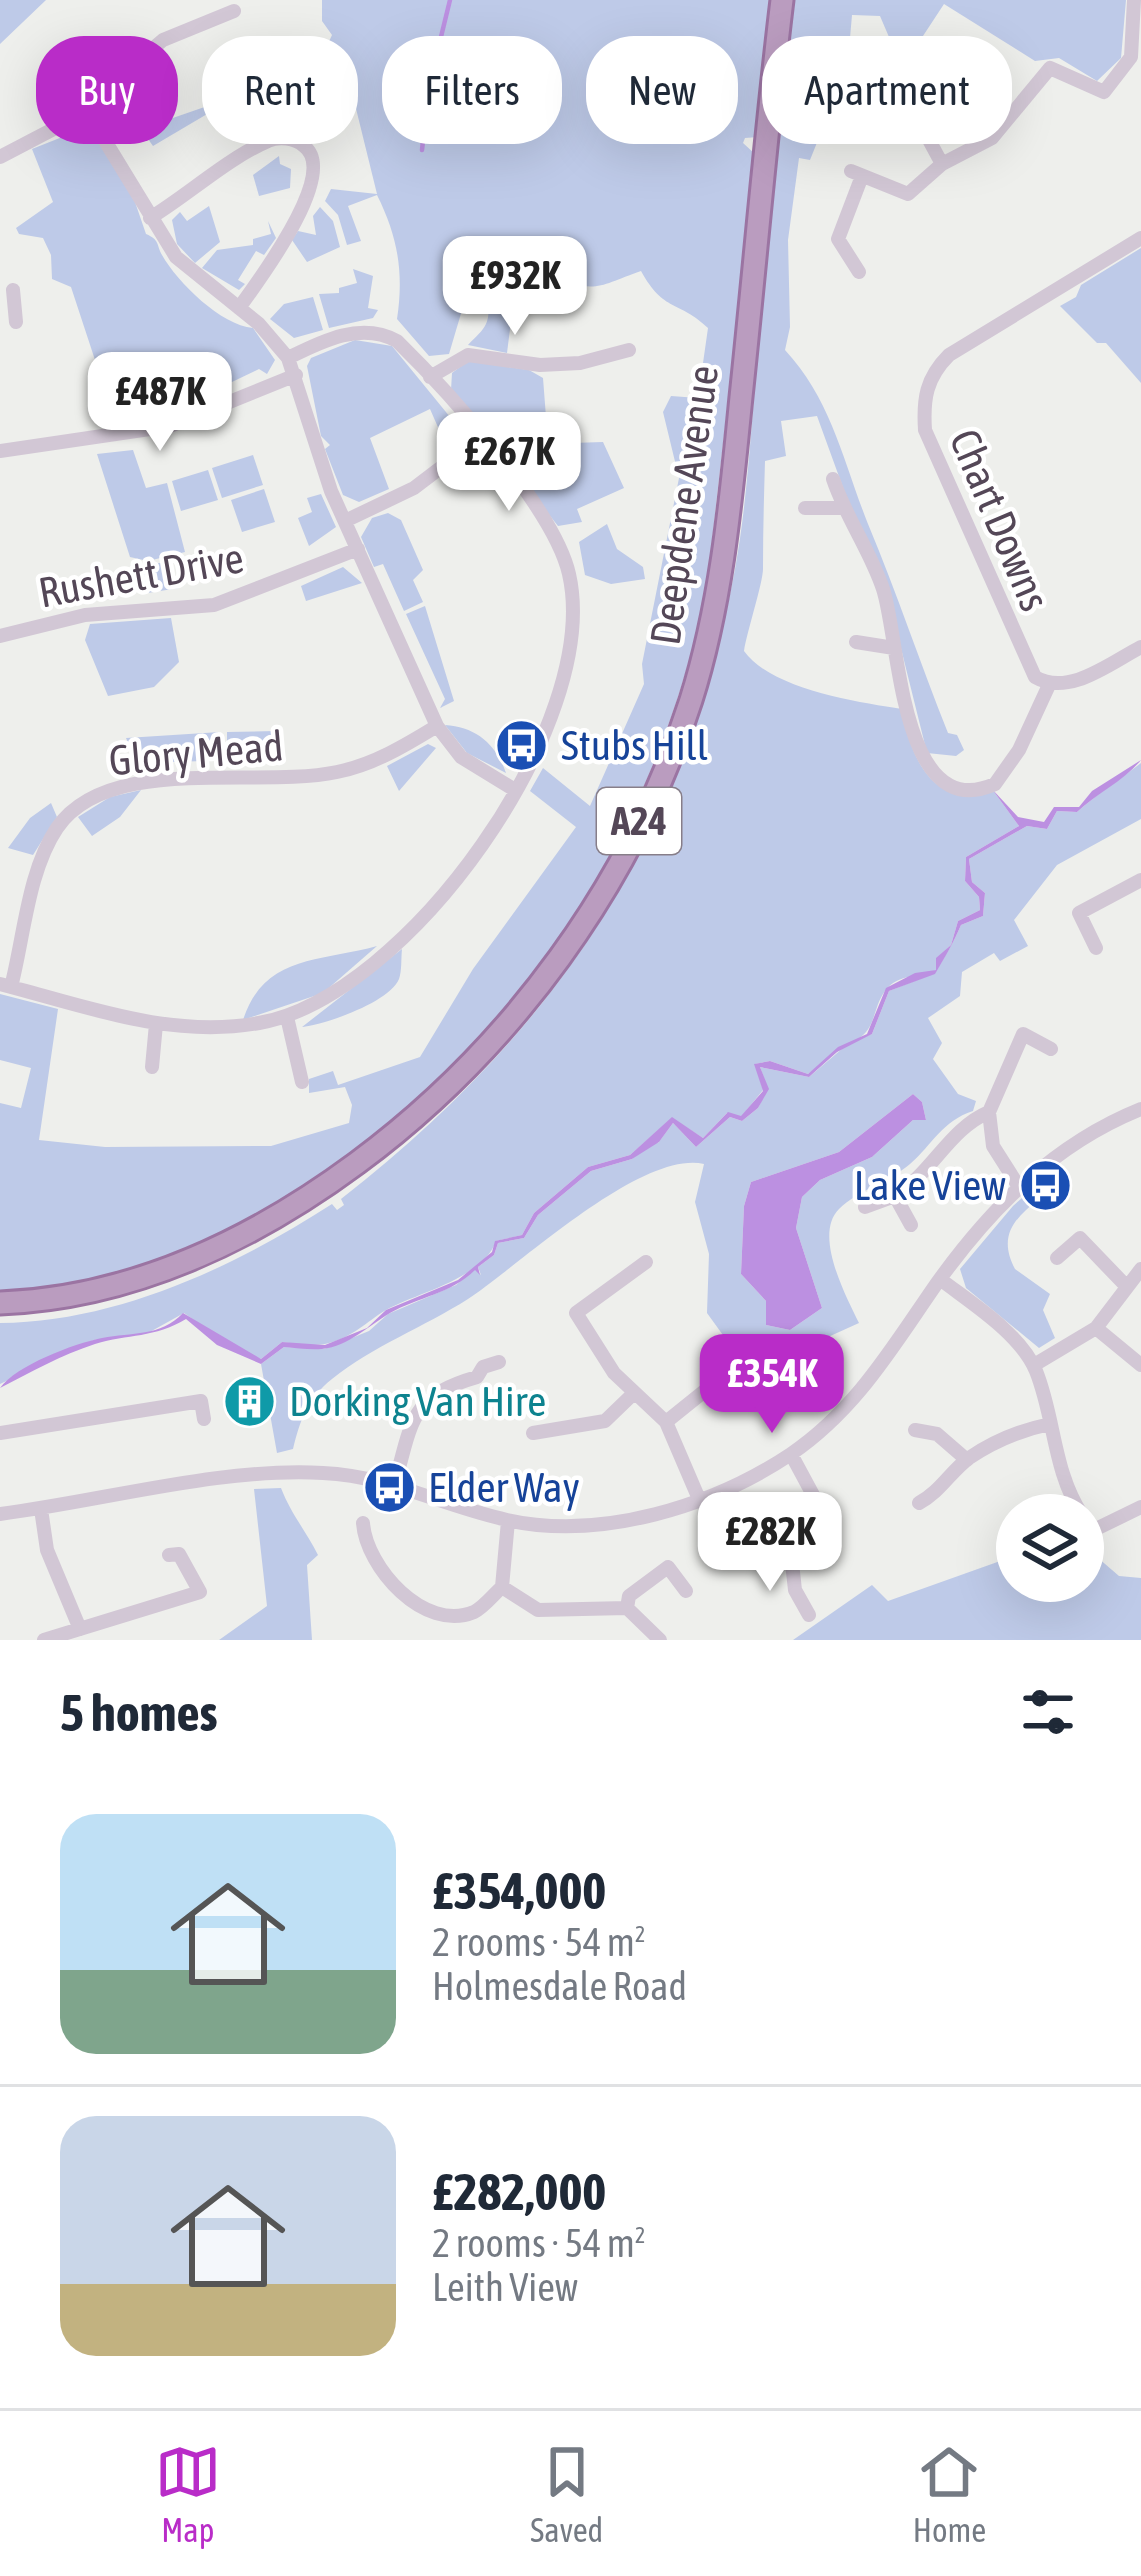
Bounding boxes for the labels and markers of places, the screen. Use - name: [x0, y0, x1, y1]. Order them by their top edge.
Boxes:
- pin: £932K: [431, 236, 599, 338]
- pin: £487K: [76, 352, 244, 454]
- pin: £267K: [425, 412, 593, 514]
- bus stop icon: Stubs Hill: [494, 717, 550, 773]
- place label: Stubs Hill: [561, 721, 708, 769]
- bus stop icon: Lake View: [1017, 1157, 1073, 1213]
- place label: Lake View: [854, 1161, 1006, 1209]
- pin: £354K: [688, 1334, 856, 1436]
- building icon: Dorking Van Hire: [222, 1373, 278, 1429]
- place label: Dorking Van Hire: [289, 1377, 546, 1425]
- bus stop icon: Elder Way: [361, 1459, 417, 1515]
- place label: Elder Way: [428, 1463, 580, 1511]
- pin: £282K: [686, 1492, 854, 1594]

